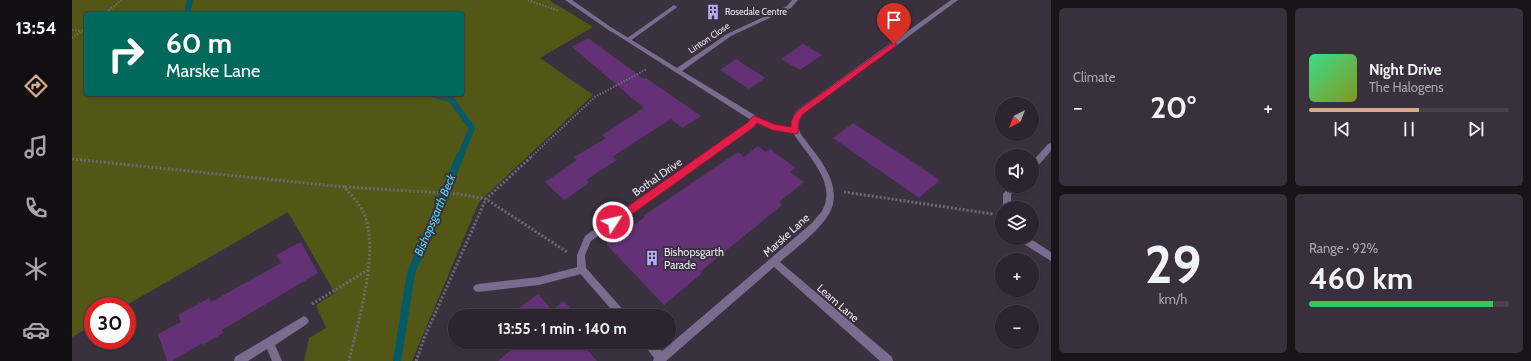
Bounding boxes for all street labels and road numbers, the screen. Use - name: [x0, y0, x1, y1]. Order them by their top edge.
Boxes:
- street label: Linton Close: [686, 20, 732, 55]
- street label: Bothal Drive: [630, 155, 685, 199]
- street label: Marske Lane: [760, 210, 812, 259]
- street label: Leam Lane: [814, 281, 862, 325]

